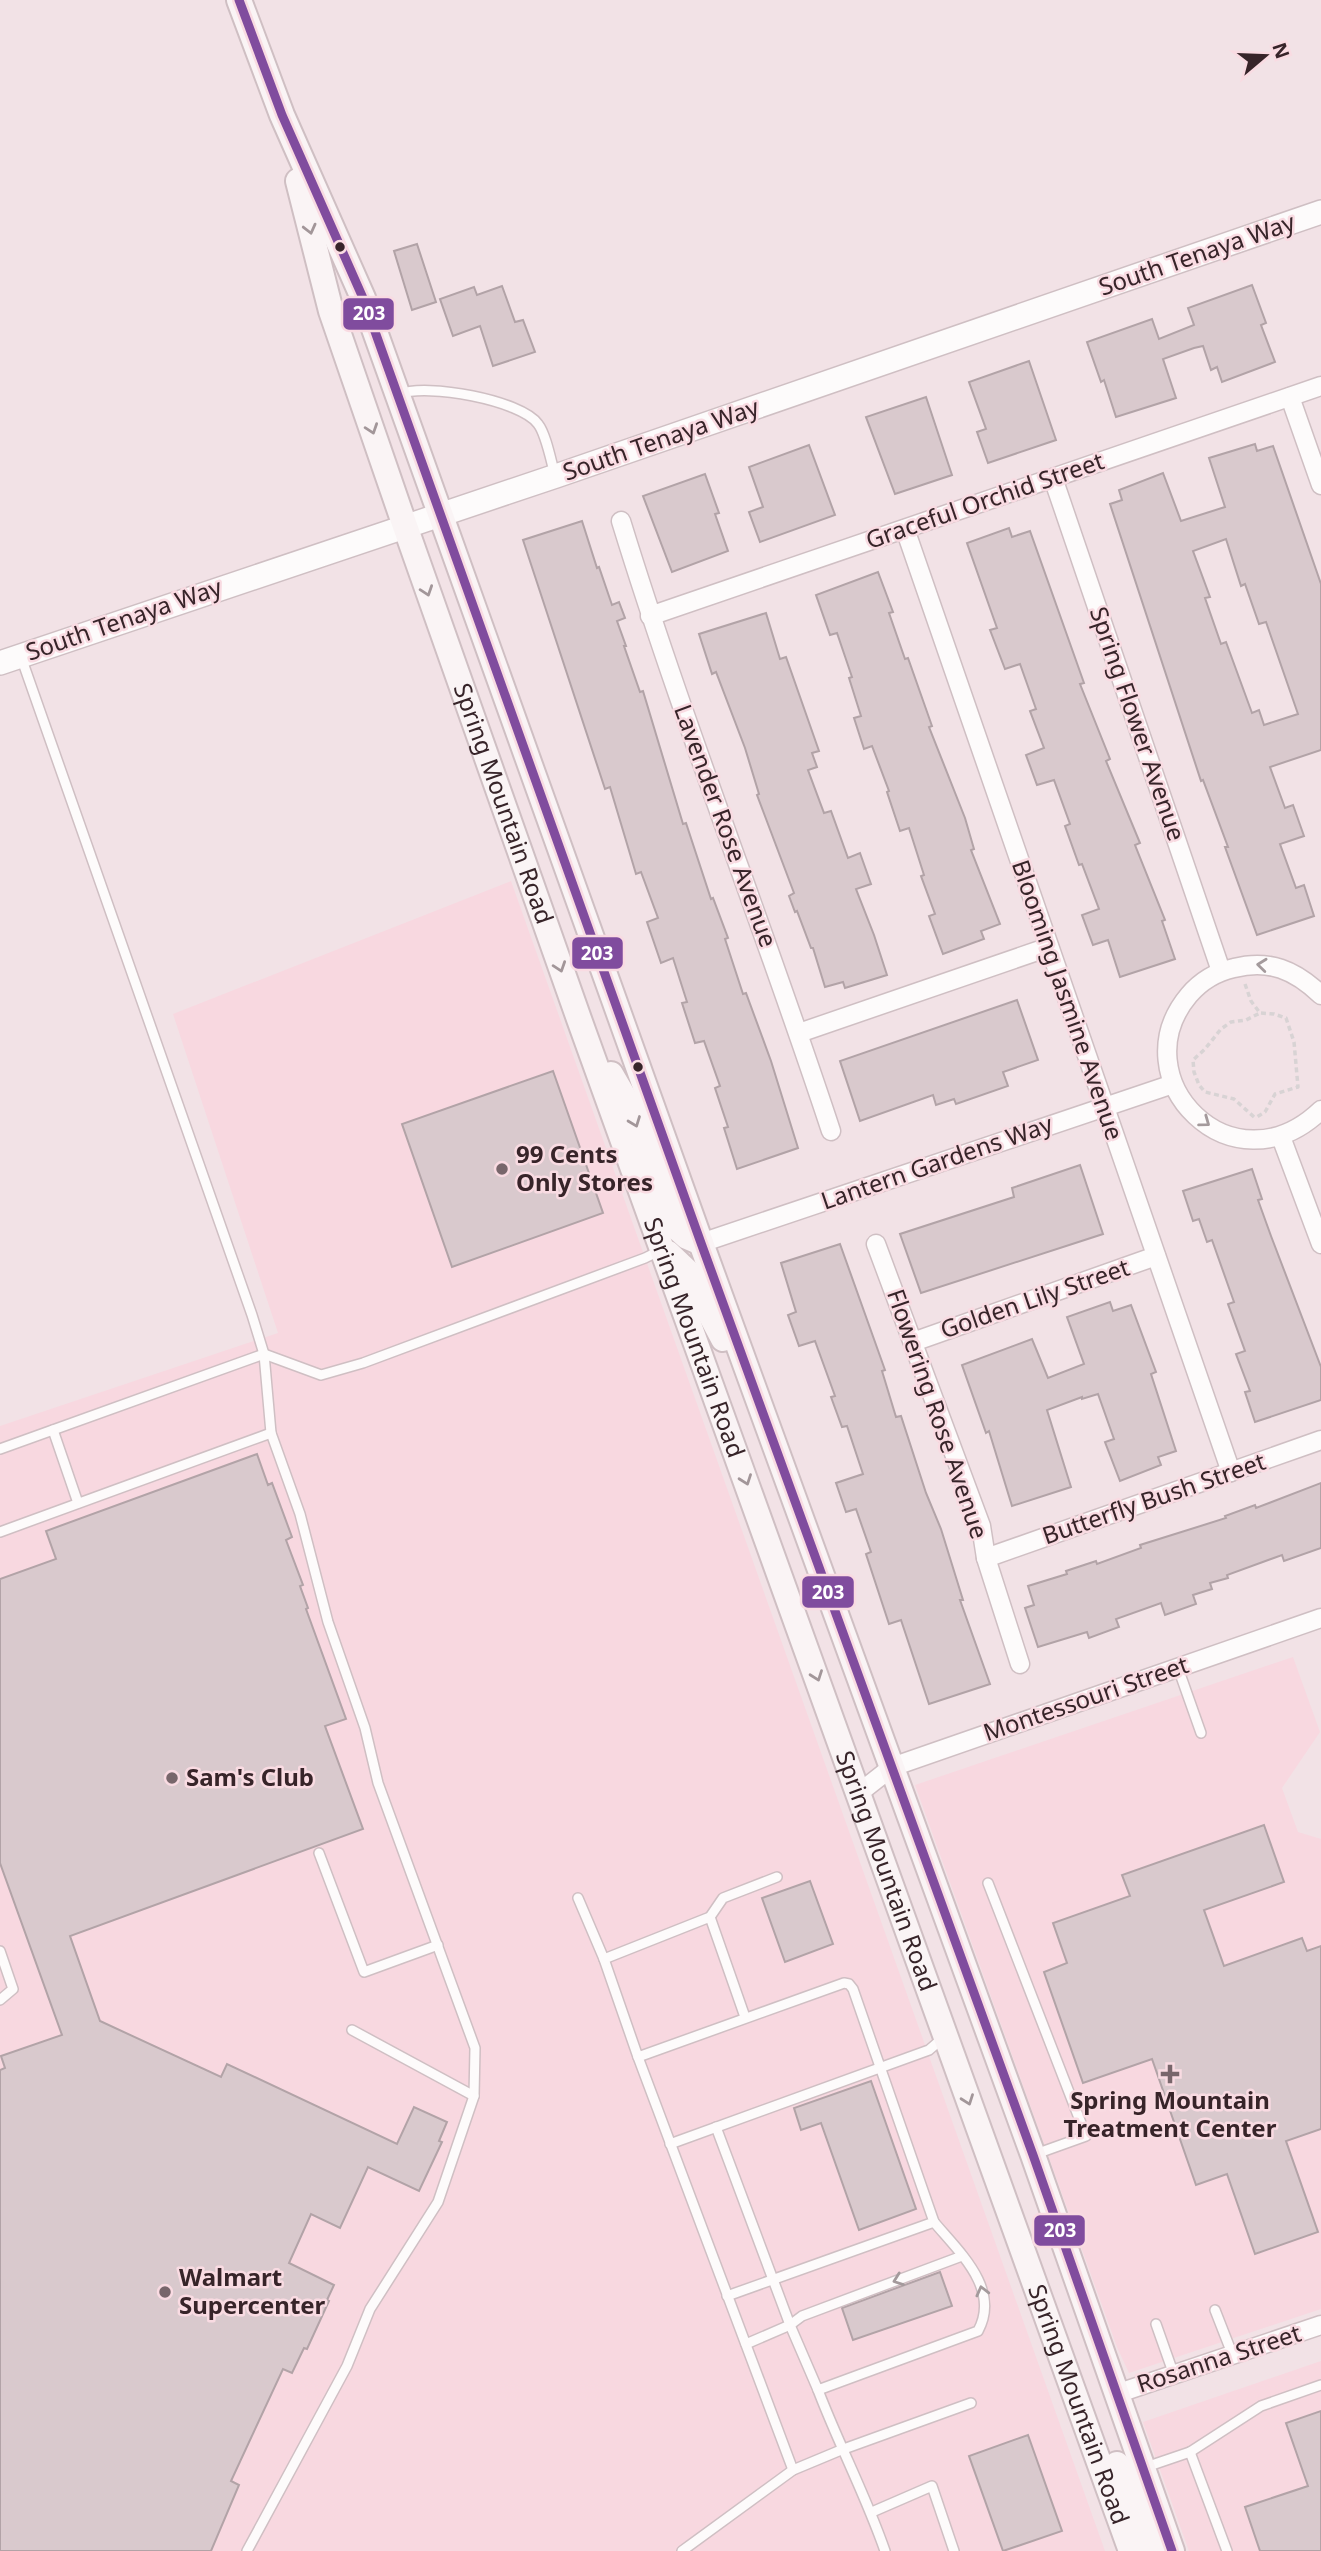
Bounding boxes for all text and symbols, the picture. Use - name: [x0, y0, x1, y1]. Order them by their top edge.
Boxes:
- north arrow: [1230, 21, 1300, 91]
- text: N: [1266, 39, 1296, 62]
- street label: South Tenaya Way: [1094, 204, 1300, 303]
- one-way arrow: [302, 223, 316, 235]
- unlabelled marker: [333, 240, 347, 254]
- line badge: 203: [342, 297, 395, 331]
- text: 203: [353, 300, 385, 326]
- street label: South Tenaya Way: [558, 389, 764, 488]
- one-way arrow: [364, 422, 378, 434]
- street label: Graceful Orchid Street: [861, 443, 1108, 556]
- street label: South Tenaya Way: [21, 569, 227, 668]
- one-way arrow: [419, 584, 433, 596]
- street label: Spring Flower Avenue: [1083, 602, 1194, 845]
- street label: Spring Mountain Road: [447, 678, 562, 928]
- street label: Lavender Rose Avenue: [667, 700, 786, 951]
- street label: Blooming Jasmine Avenue: [1005, 855, 1132, 1144]
- line badge: 203: [571, 936, 624, 970]
- text: 203: [581, 940, 613, 966]
- one-way arrow: [1256, 958, 1268, 973]
- one-way arrow: [552, 960, 566, 972]
- unlabelled marker: [631, 1060, 645, 1074]
- street label: Lantern Gardens Way: [816, 1106, 1057, 1217]
- one-way arrow: [1197, 1114, 1210, 1126]
- one-way arrow: [627, 1115, 641, 1127]
- place label: 99 Cents Only Stores: [516, 1137, 653, 1198]
- marker: 99 Cents Only Stores: [494, 1161, 510, 1177]
- street label: Spring Mountain Road: [637, 1212, 754, 1462]
- street label: Golden Lily Street: [936, 1250, 1134, 1345]
- street label: Flowering Rose Avenue: [880, 1284, 997, 1543]
- street label: Butterfly Bush Street: [1037, 1444, 1270, 1551]
- one-way arrow: [738, 1474, 752, 1486]
- line badge: 203: [801, 1575, 855, 1609]
- text: 203: [812, 1579, 844, 1605]
- street label: Montessouri Street: [978, 1647, 1193, 1748]
- one-way arrow: [808, 1669, 822, 1681]
- street label: Spring Mountain Road: [829, 1746, 946, 1995]
- place label: Sam's Club: [186, 1760, 314, 1793]
- marker: Sam's Club: [164, 1770, 180, 1786]
- marker: Spring Mountain Treatment Center: [1160, 2064, 1180, 2084]
- place label: Spring Mountain Treatment Center: [1064, 2083, 1277, 2144]
- one-way arrow: [960, 2093, 974, 2105]
- line badge: 203: [1033, 2214, 1086, 2247]
- text: 203: [1044, 2217, 1076, 2243]
- place label: Walmart Supercenter: [179, 2260, 326, 2321]
- one-way arrow: [893, 2271, 905, 2285]
- street label: Spring Mountain Road: [1021, 2279, 1138, 2529]
- marker: Walmart Supercenter: [157, 2284, 173, 2300]
- one-way arrow: [975, 2286, 990, 2298]
- street label: Rosanna Street: [1132, 2315, 1305, 2400]

